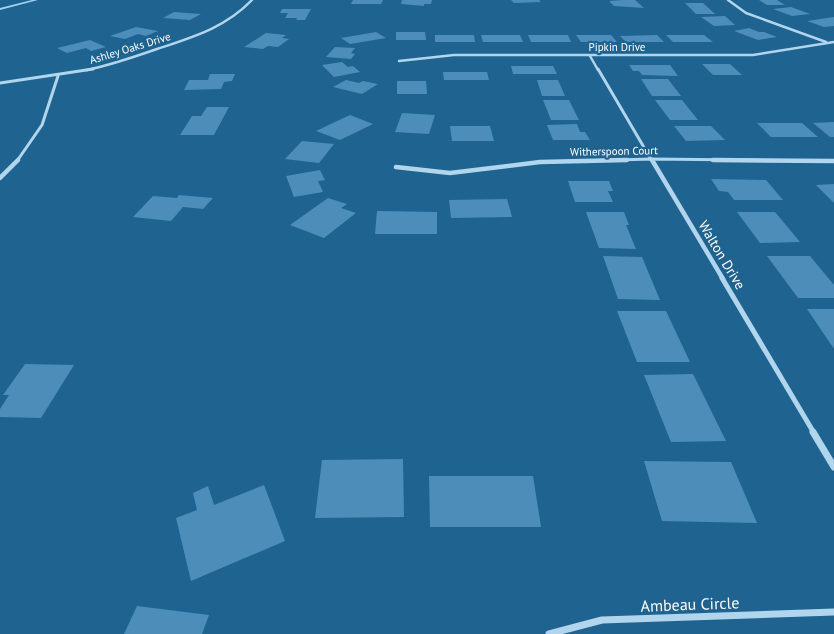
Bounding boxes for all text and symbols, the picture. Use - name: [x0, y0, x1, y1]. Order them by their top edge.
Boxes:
- street label: Ashley Oaks Drive: [88, 29, 172, 67]
- street label: Pipkin Drive: [589, 40, 646, 54]
- street label: Witherspoon Court: [570, 143, 658, 159]
- street label: Walton Drive: [694, 217, 750, 293]
- street label: Ambeau Circle: [640, 592, 740, 616]

